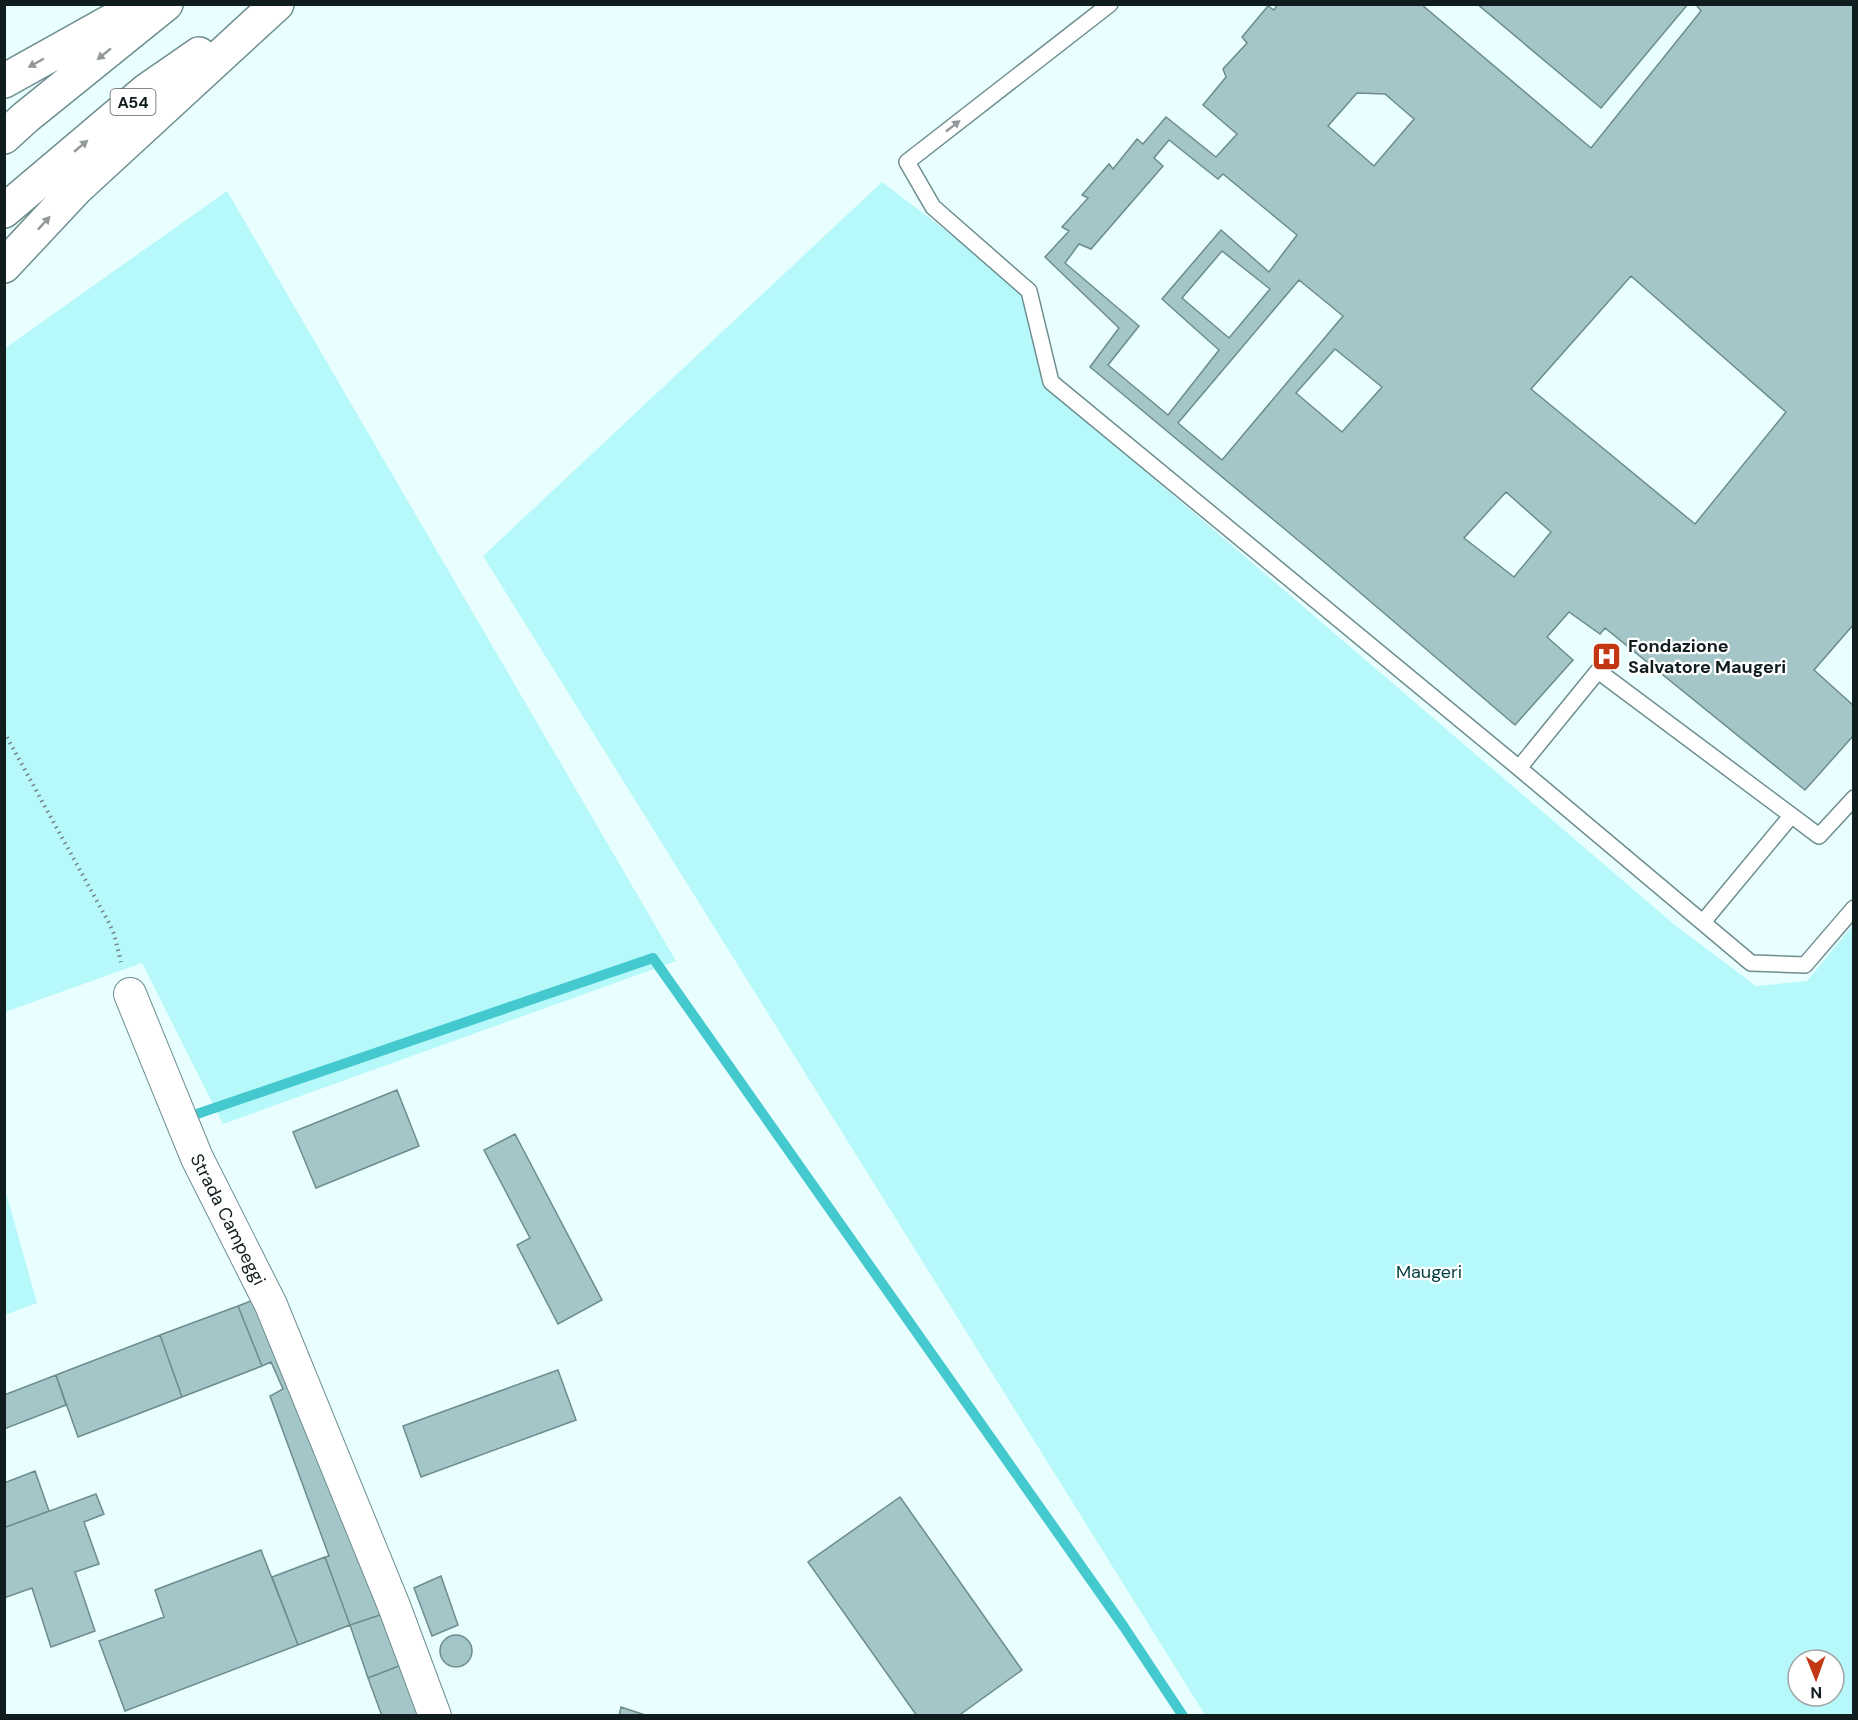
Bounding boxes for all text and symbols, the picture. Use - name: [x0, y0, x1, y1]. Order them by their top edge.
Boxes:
- one-way arrow: [96, 48, 112, 61]
- one-way arrow: [27, 58, 44, 68]
- road number: A54: [110, 89, 156, 115]
- one-way arrow: [945, 120, 961, 133]
- one-way arrow: [73, 140, 88, 153]
- one-way arrow: [37, 216, 51, 231]
- place label: Fondazione Salvatore Maugeri: [1628, 634, 1786, 679]
- hospital icon: Fondazione Salvatore Maugeri: [1591, 640, 1623, 672]
- street label: Strada Campeggi: [185, 1150, 271, 1289]
- park label: Maugeri: [1396, 1260, 1462, 1284]
- north arrow: [1786, 1648, 1846, 1708]
- text: N: [1810, 1682, 1822, 1703]

